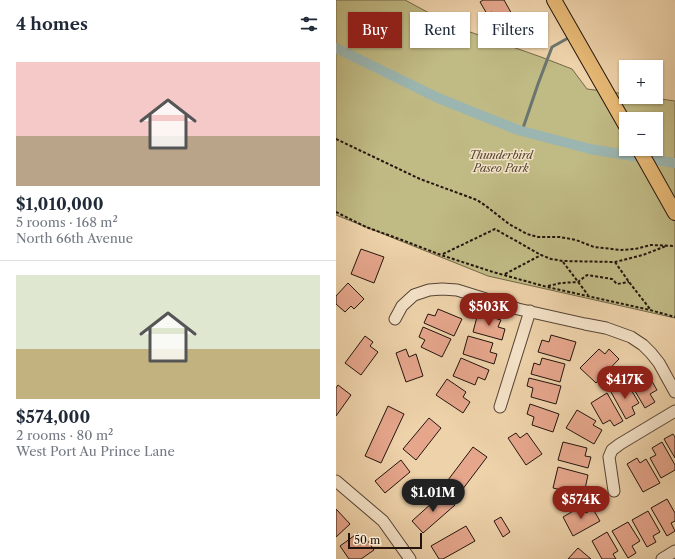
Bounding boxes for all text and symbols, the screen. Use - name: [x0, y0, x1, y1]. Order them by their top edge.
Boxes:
- chip: Buy: [348, 12, 402, 48]
- chip: Rent: [410, 12, 470, 48]
- chip: Filters: [478, 12, 548, 48]
- icon: filters: [298, 13, 320, 35]
- text: 4 homes: [16, 14, 88, 34]
- map controls: [619, 60, 663, 156]
- button: +: [619, 60, 663, 104]
- icon: home: [132, 88, 204, 160]
- button: −: [619, 112, 663, 156]
- park label: Thunderbird Paseo Park: [469, 148, 534, 175]
- text: $1,010,000: [16, 194, 104, 214]
- text: 5 rooms · 168 m²: [16, 214, 118, 230]
- text: North 66th Avenue: [16, 230, 133, 246]
- pin: $503K: [461, 293, 517, 327]
- text: $503K: [469, 298, 509, 314]
- icon: home: [132, 301, 204, 373]
- pin: $417K: [597, 366, 653, 400]
- text: $417K: [606, 371, 644, 387]
- text: $574,000: [16, 407, 90, 427]
- text: 2 rooms · 80 m²: [16, 427, 113, 443]
- text: West Port Au Prince Lane: [16, 443, 175, 459]
- pin: $1.01M: [400, 479, 466, 513]
- text: $1.01M: [411, 484, 455, 500]
- pin: $574K: [553, 486, 609, 520]
- text: $574K: [562, 491, 600, 507]
- scale bar: [348, 531, 422, 550]
- text: 50 m: [354, 533, 380, 547]

